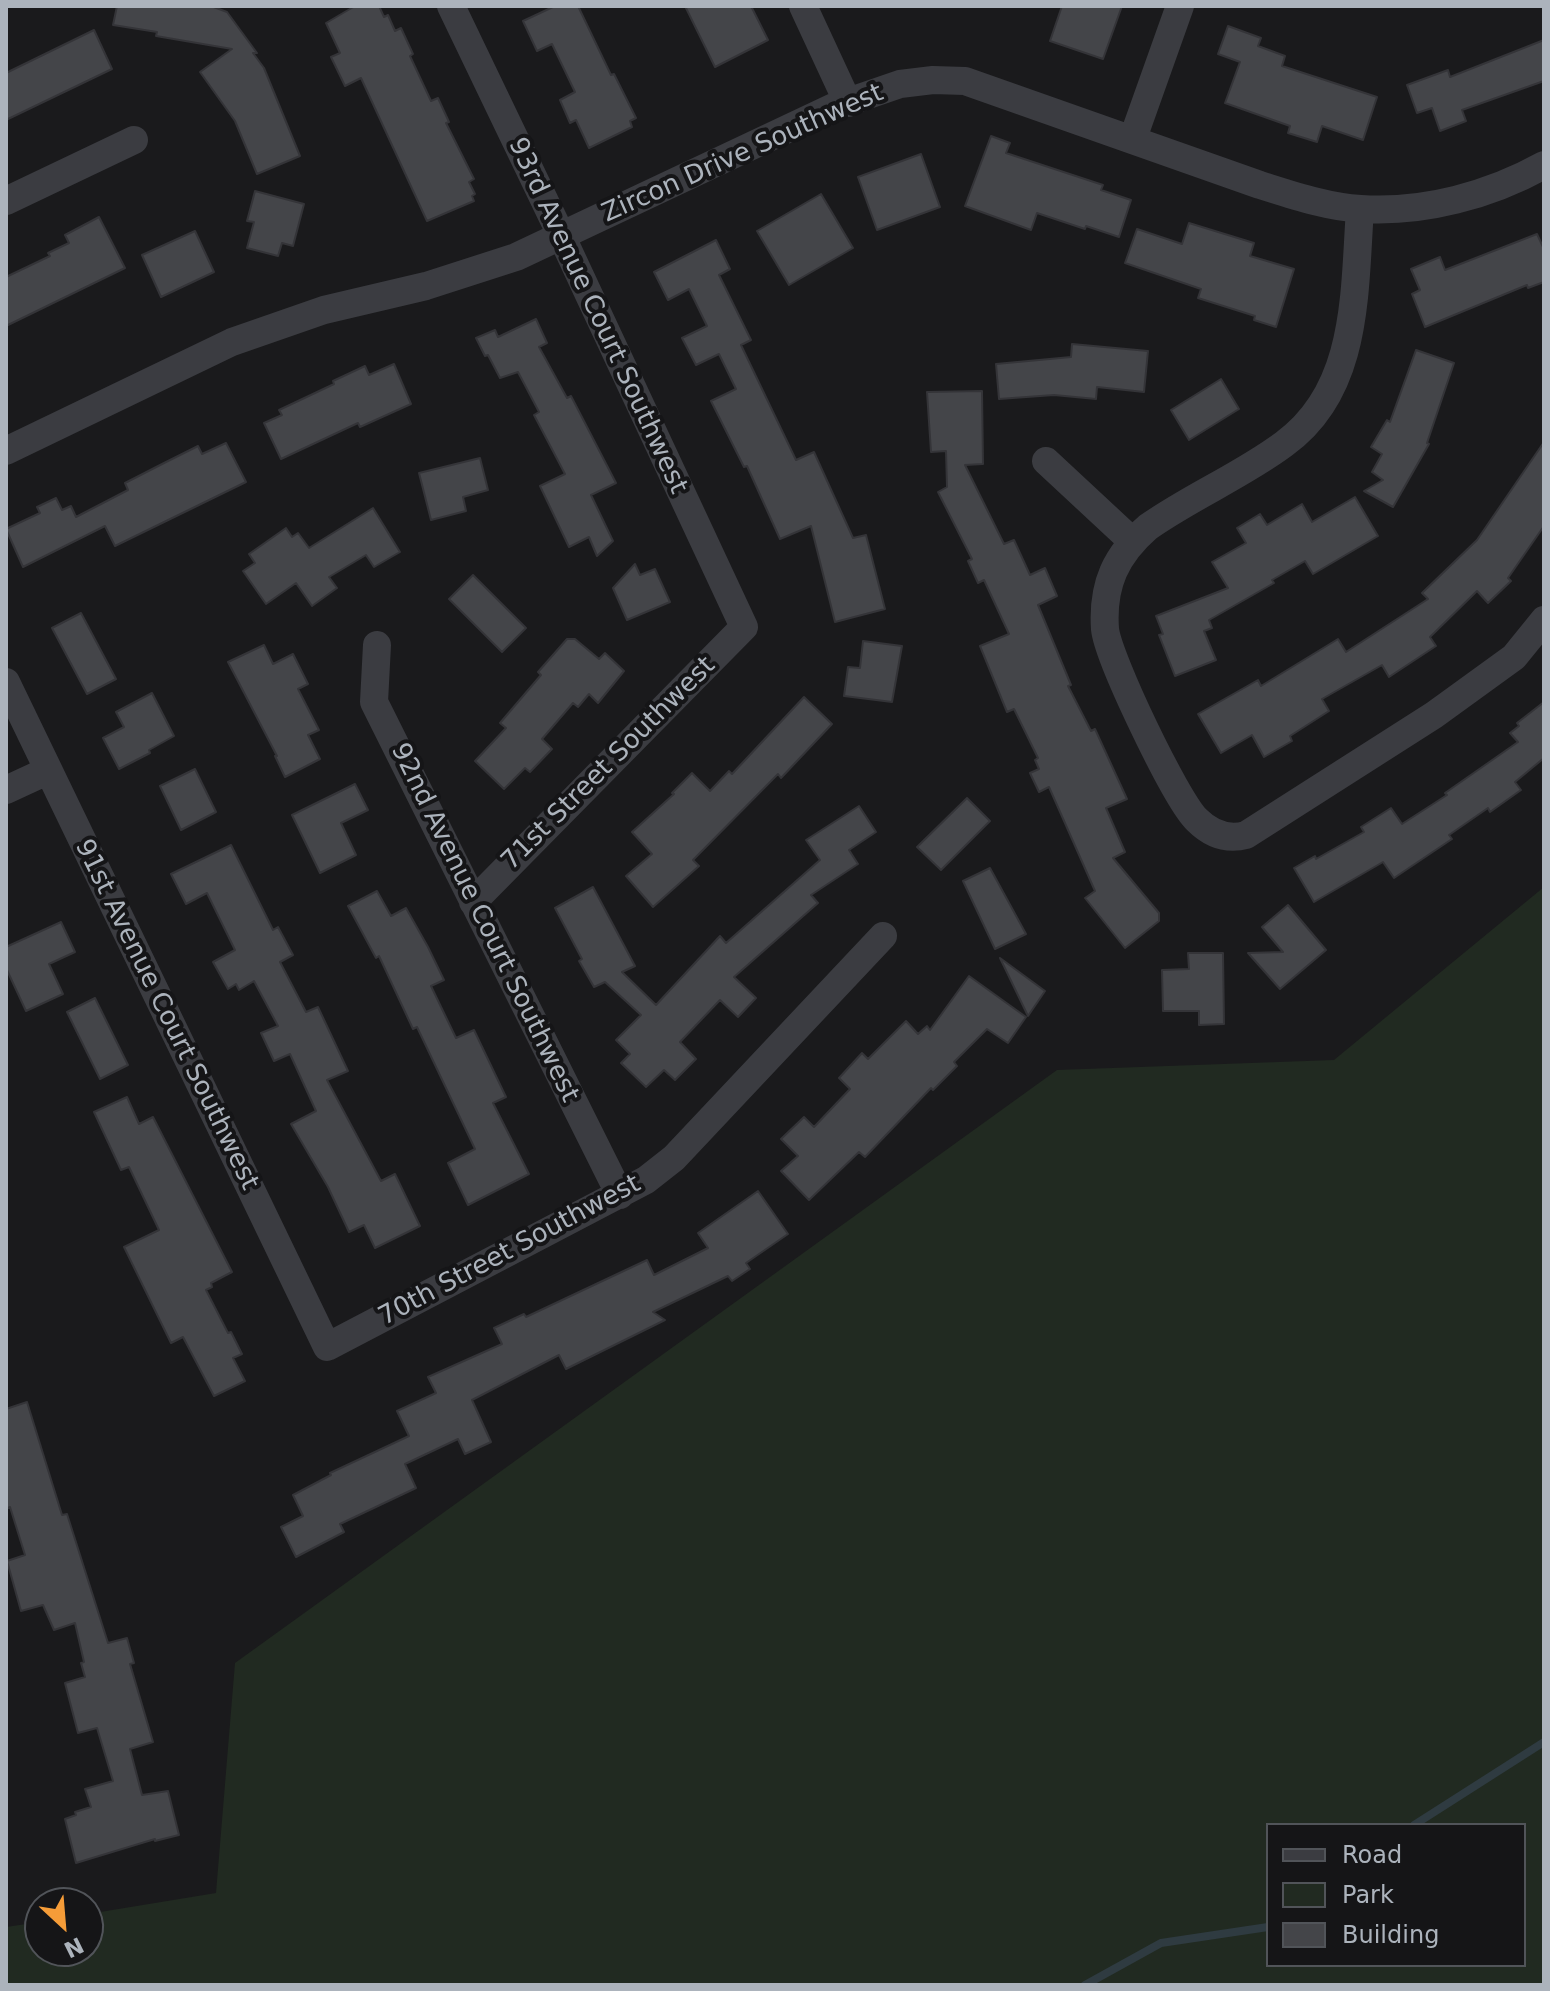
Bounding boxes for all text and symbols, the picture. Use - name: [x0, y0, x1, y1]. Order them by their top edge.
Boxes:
- street label: Zircon Drive Southwest: [598, 78, 888, 230]
- street label: 93rd Avenue Court Southwest: [501, 133, 693, 499]
- street label: 71st Street Southwest: [496, 651, 722, 877]
- street label: 92nd Avenue Court Southwest: [383, 738, 585, 1108]
- street label: 91st Avenue Court Southwest: [67, 835, 265, 1195]
- street label: 70th Street Southwest: [374, 1169, 646, 1333]
- legend: [1266, 1823, 1526, 1967]
- text: Road: [1342, 1841, 1402, 1869]
- text: Park: [1342, 1881, 1394, 1909]
- north arrow: [24, 1887, 104, 1967]
- text: Building: [1342, 1921, 1439, 1949]
- text: N: [60, 1932, 88, 1962]

